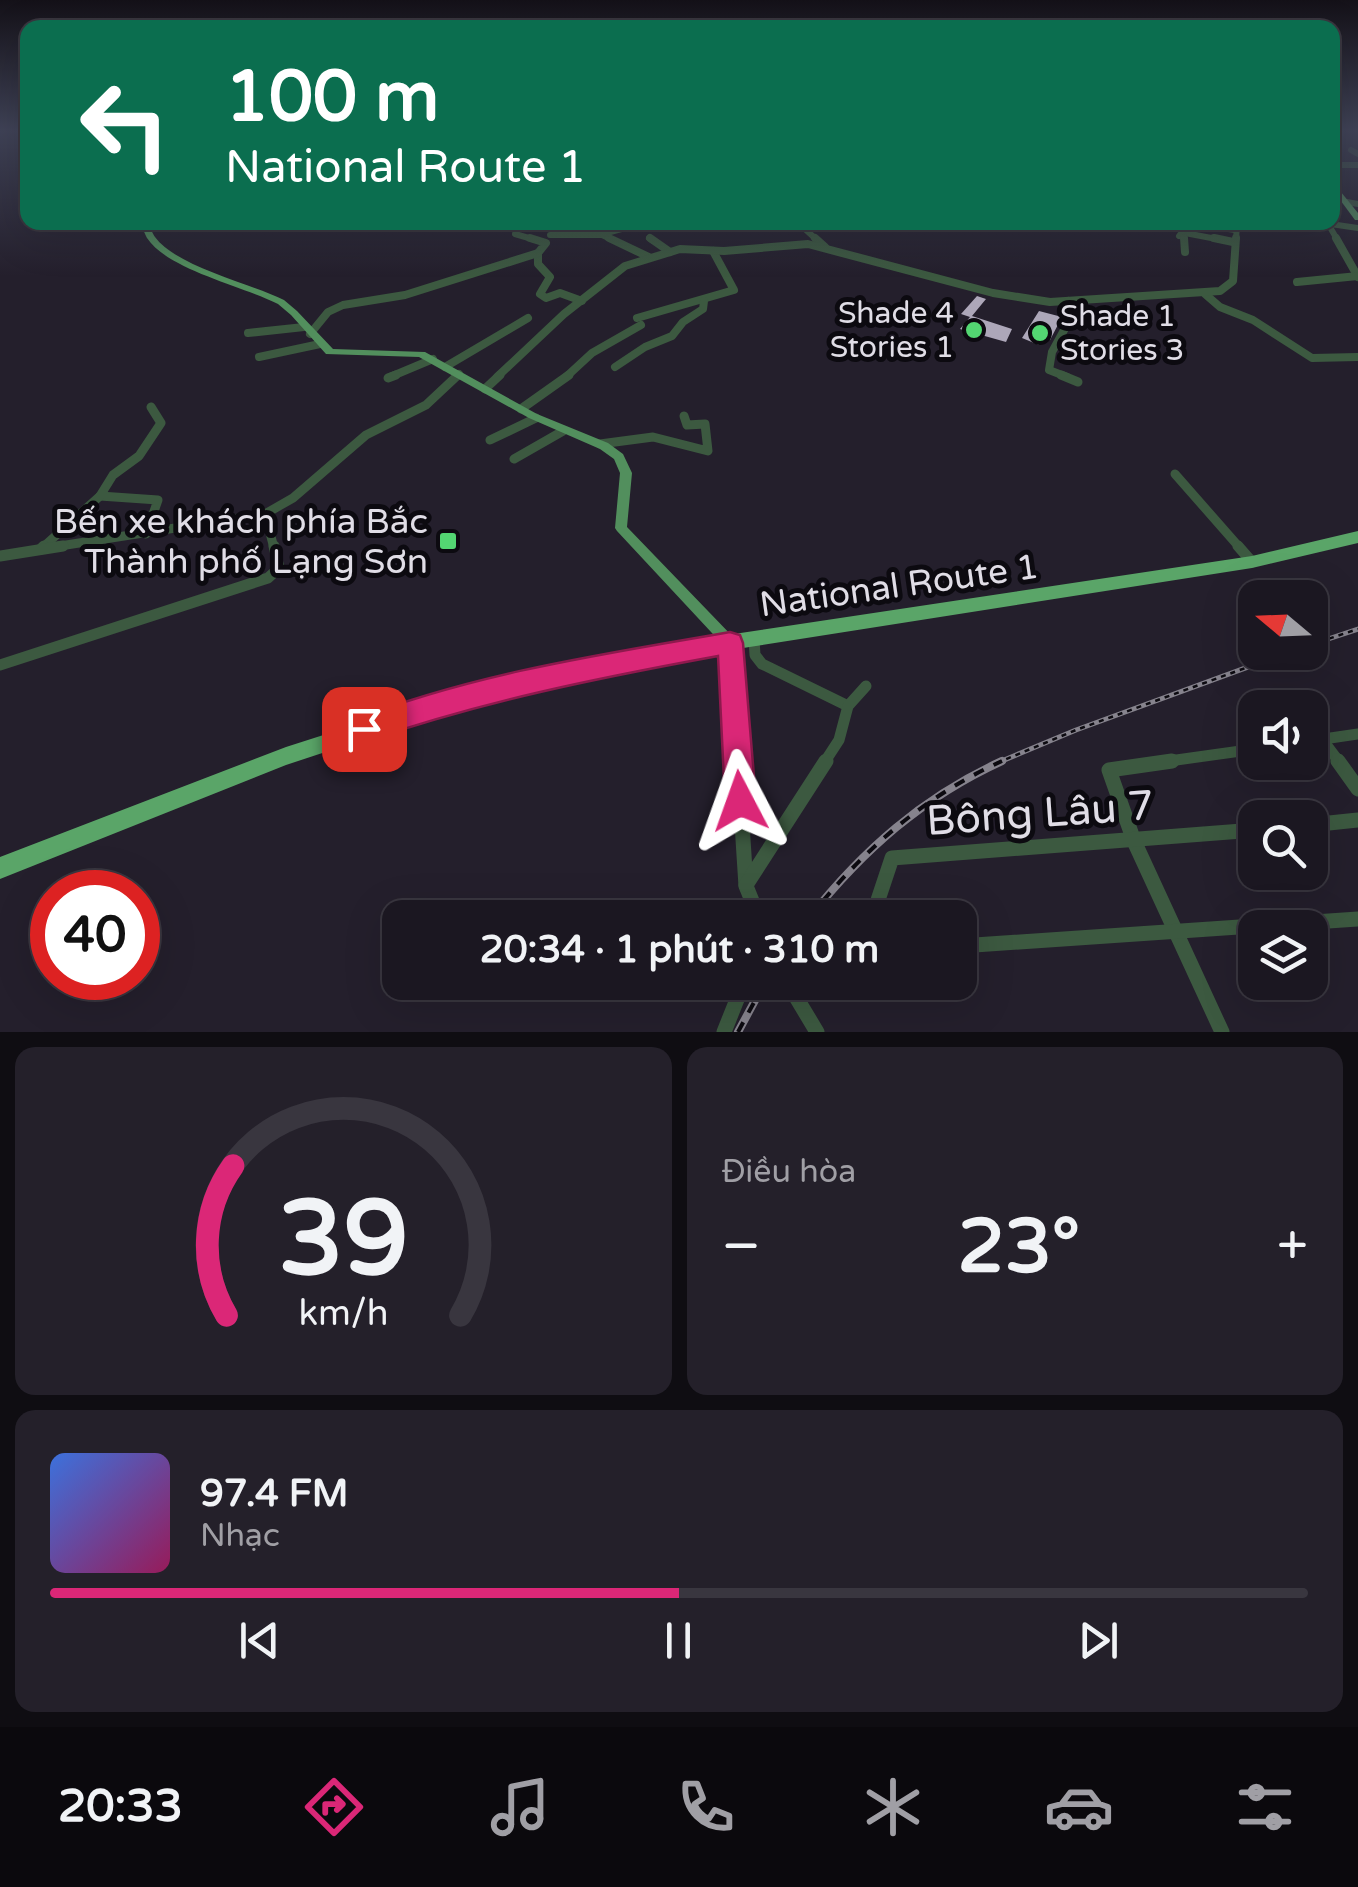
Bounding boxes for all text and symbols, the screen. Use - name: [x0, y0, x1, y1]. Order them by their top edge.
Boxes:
- text: 100 m: [225, 56, 439, 140]
- icon: left: [60, 60, 190, 190]
- text: National Route 1: [225, 141, 586, 195]
- place label: Shade 4 Stories 1: [830, 295, 954, 366]
- place label: Shade 1 Stories 3: [1060, 298, 1184, 369]
- marker: Shade 4 Stories 1: [963, 319, 985, 341]
- marker: Shade 1 Stories 3: [1029, 322, 1051, 344]
- place label: Bến xe khách phía Bắc Thành phố Lạng Sơn: [54, 501, 428, 583]
- marker: Bến xe khách phía Bắc Thành phố Lạng Sơn: [437, 530, 459, 552]
- street label: National Route 1: [757, 546, 1041, 626]
- north arrow: [1238, 580, 1328, 670]
- map controls: [1238, 580, 1328, 1000]
- pin: [322, 687, 407, 772]
- button: sound: [1238, 690, 1328, 780]
- icon: arrive: [337, 702, 392, 757]
- position arrow: [688, 749, 792, 853]
- street label: Bông Lâu 7: [925, 780, 1156, 847]
- button: search: [1238, 800, 1328, 890]
- speed limit sign: 40: [30, 870, 160, 1000]
- button: layers: [1238, 910, 1328, 1000]
- text: 20:34 · 1 phút · 310 m: [480, 927, 879, 973]
- text: Điều hòa: [722, 1153, 856, 1191]
- text: 39: [278, 1178, 409, 1303]
- text: 23°: [958, 1202, 1080, 1292]
- text: −: [722, 1214, 761, 1280]
- text: +: [1277, 1214, 1308, 1280]
- text: km/h: [298, 1292, 388, 1335]
- text: 97.4 FM: [200, 1471, 349, 1517]
- text: Nhạc: [200, 1517, 280, 1555]
- icon: previous: [232, 1613, 287, 1668]
- icon: pause: [651, 1613, 706, 1668]
- icon: next: [1071, 1613, 1126, 1668]
- icon: directions: [299, 1772, 369, 1842]
- icon: music: [485, 1772, 555, 1842]
- icon: phone: [671, 1772, 741, 1842]
- icon: climate: [858, 1772, 928, 1842]
- icon: car: [1044, 1772, 1114, 1842]
- icon: filters: [1230, 1772, 1300, 1842]
- text: 20:33: [58, 1780, 183, 1834]

